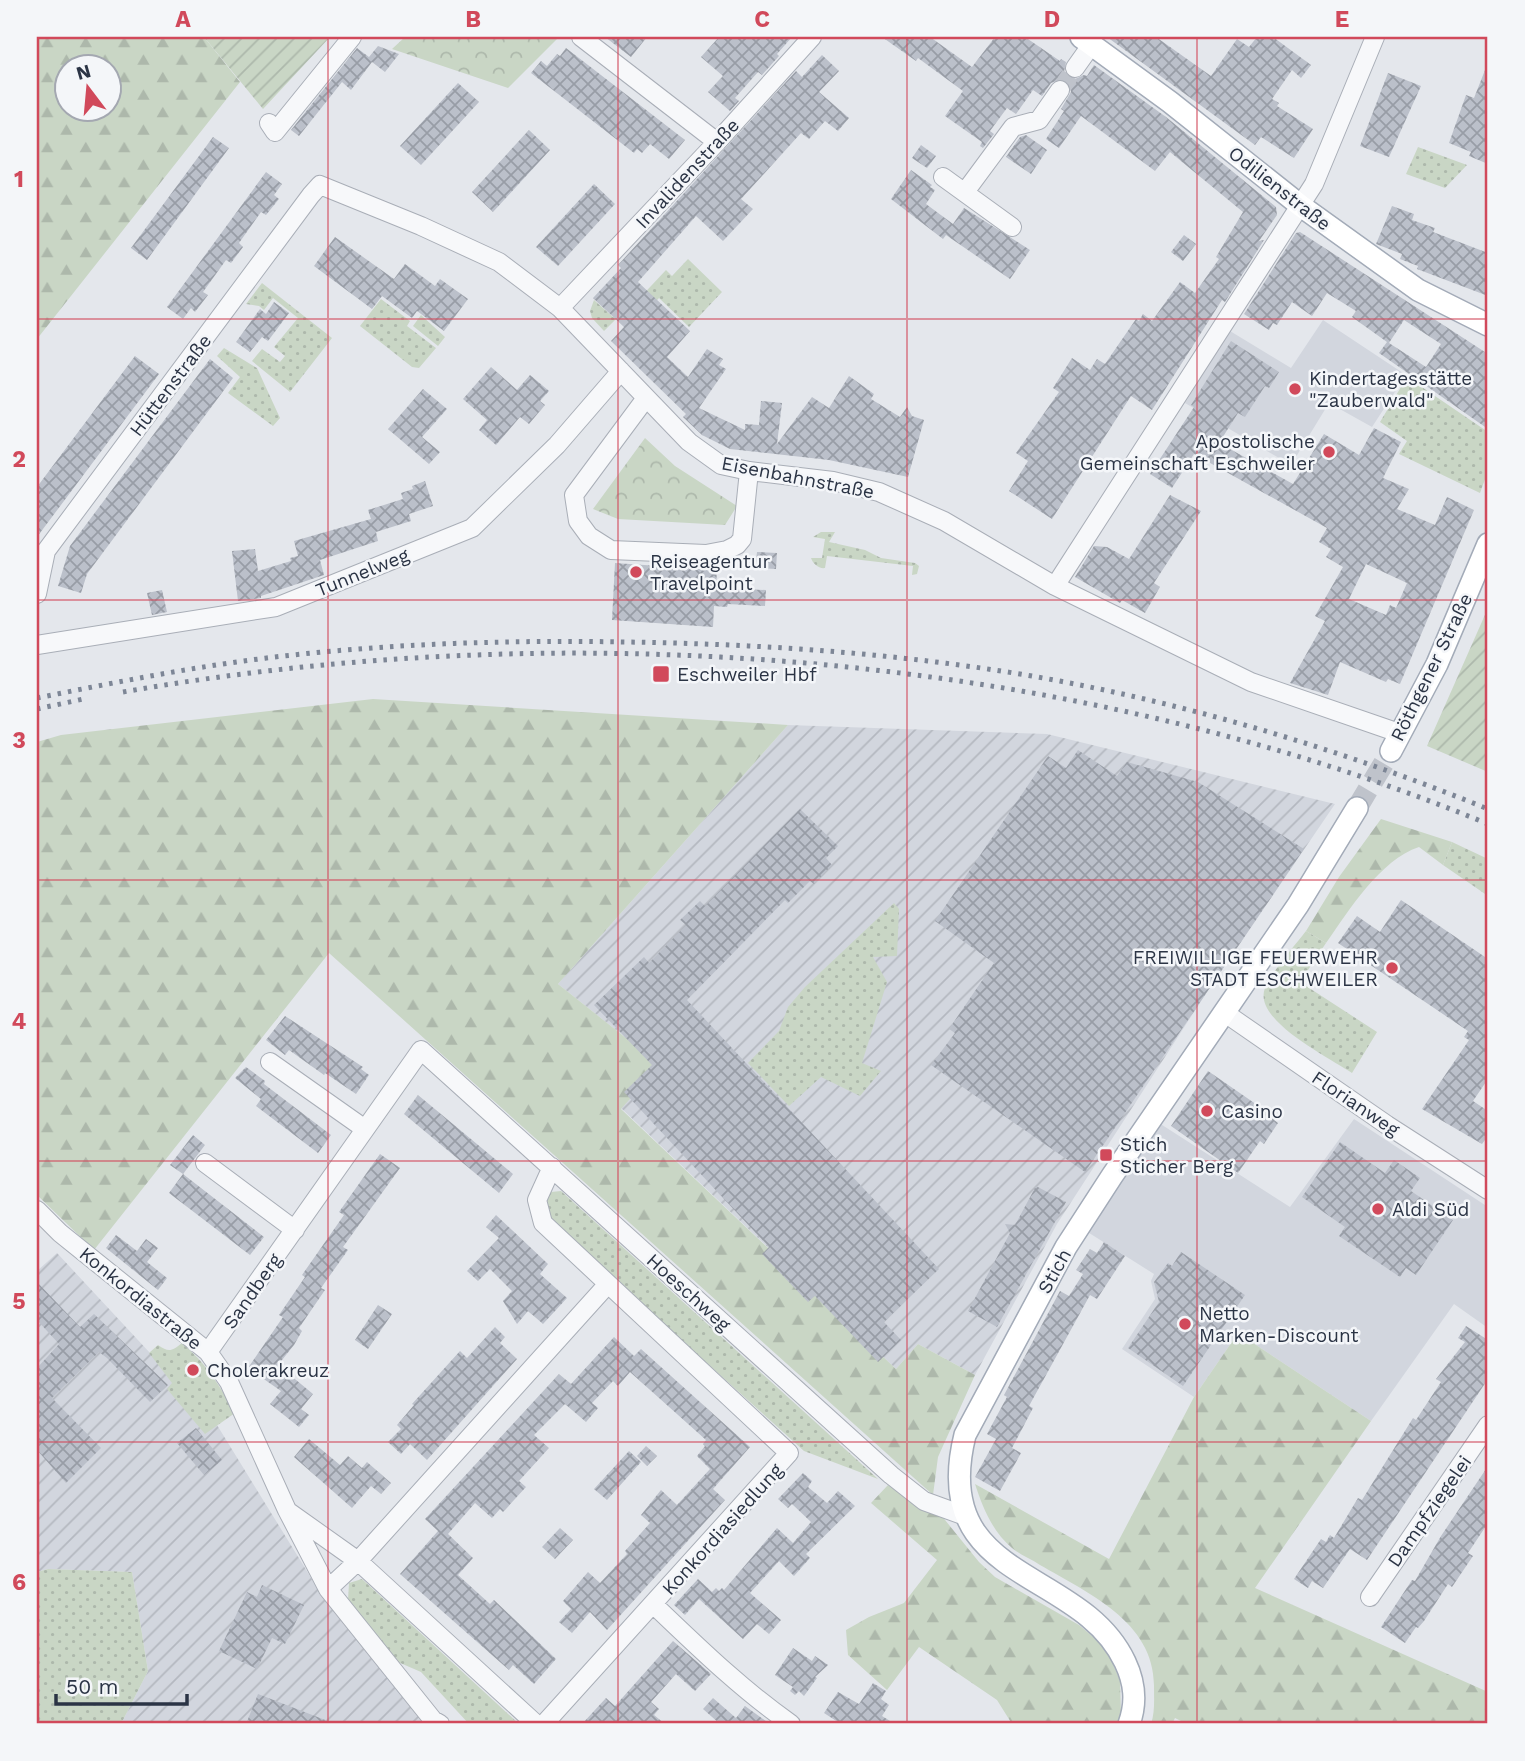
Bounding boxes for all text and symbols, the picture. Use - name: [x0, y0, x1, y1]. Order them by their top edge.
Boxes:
- text: A: [175, 6, 191, 33]
- text: B: [465, 6, 481, 33]
- text: C: [754, 6, 770, 33]
- text: D: [1044, 6, 1060, 33]
- text: E: [1335, 6, 1349, 33]
- north arrow: [52, 52, 122, 122]
- text: N: [74, 59, 93, 85]
- street label: Invalidenstraße: [631, 114, 744, 233]
- street label: Odilienstraße: [1224, 141, 1335, 236]
- text: 1: [14, 166, 24, 193]
- street label: Hüttenstraße: [125, 330, 216, 441]
- place label: Kindertagesstätte "Zauberwald": [1309, 367, 1472, 412]
- marker: Kindertagesstätte "Zauberwald": [1287, 381, 1303, 397]
- place label: Apostolische Gemeinschaft Eschweiler: [1080, 430, 1315, 475]
- marker: Apostolische Gemeinschaft Eschweiler: [1321, 444, 1337, 460]
- text: 2: [12, 446, 26, 473]
- street label: Eisenbahnstraße: [720, 451, 876, 504]
- street label: Tunnelweg: [312, 543, 413, 602]
- place label: Reiseagentur Travelpoint: [650, 550, 770, 595]
- marker: Reiseagentur Travelpoint: [628, 564, 644, 580]
- street label: Röthgener Straße: [1386, 589, 1477, 745]
- place label: Eschweiler Hbf: [677, 663, 817, 686]
- marker: Eschweiler Hbf: [651, 664, 671, 684]
- text: 3: [12, 727, 26, 754]
- place label: FREIWILLIGE FEUERWEHR STADT ESCHWEILER: [1133, 946, 1378, 991]
- marker: FREIWILLIGE FEUERWEHR STADT ESCHWEILER: [1384, 960, 1400, 976]
- text: 4: [12, 1008, 27, 1035]
- street label: Florianweg: [1308, 1066, 1405, 1142]
- place label: Casino: [1221, 1100, 1283, 1123]
- marker: Casino: [1199, 1103, 1215, 1119]
- place label: Stich Sticher Berg: [1120, 1133, 1234, 1178]
- marker: Stich Sticher Berg: [1098, 1147, 1114, 1163]
- place label: Aldi Süd: [1392, 1198, 1470, 1221]
- marker: Aldi Süd: [1370, 1201, 1386, 1217]
- street label: Konkordiastraße: [75, 1242, 206, 1355]
- street label: Stich: [1033, 1245, 1076, 1298]
- street label: Sandberg: [218, 1248, 287, 1333]
- street label: Hoeschweg: [642, 1249, 736, 1337]
- text: 5: [12, 1288, 26, 1315]
- place label: Netto Marken-Discount: [1199, 1302, 1359, 1347]
- marker: Netto Marken-Discount: [1177, 1316, 1193, 1332]
- place label: Cholerakreuz: [207, 1359, 329, 1382]
- marker: Cholerakreuz: [185, 1362, 201, 1378]
- street label: Dampfziegelei: [1382, 1451, 1476, 1571]
- street label: Konkordiasiedlung: [657, 1458, 788, 1600]
- text: 6: [12, 1569, 26, 1596]
- scale bar: [56, 1663, 187, 1707]
- text: 50 m: [66, 1674, 118, 1699]

